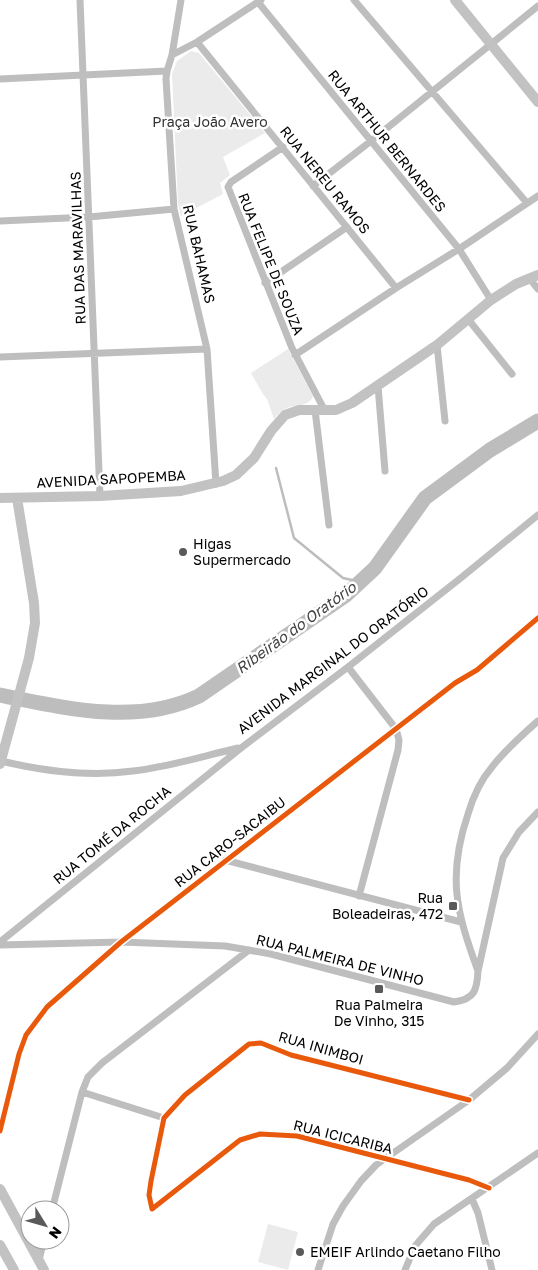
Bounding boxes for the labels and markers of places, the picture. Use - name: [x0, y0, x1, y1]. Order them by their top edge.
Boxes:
- place label: Higas Supermercado: [193, 535, 291, 568]
- marker: Higas Supermercado: [177, 546, 189, 558]
- place label: Rua Boleadeiras, 472: [332, 889, 443, 922]
- marker: Rua Boleadeiras, 472: [447, 900, 459, 912]
- marker: Rua Palmeira De Vinho, 315: [373, 983, 385, 995]
- place label: Rua Palmeira De Vinho, 315: [334, 996, 424, 1029]
- place label: EMEIF Arlindo Caetano Filho: [310, 1243, 501, 1260]
- marker: EMEIF Arlindo Caetano Filho: [294, 1246, 306, 1258]

